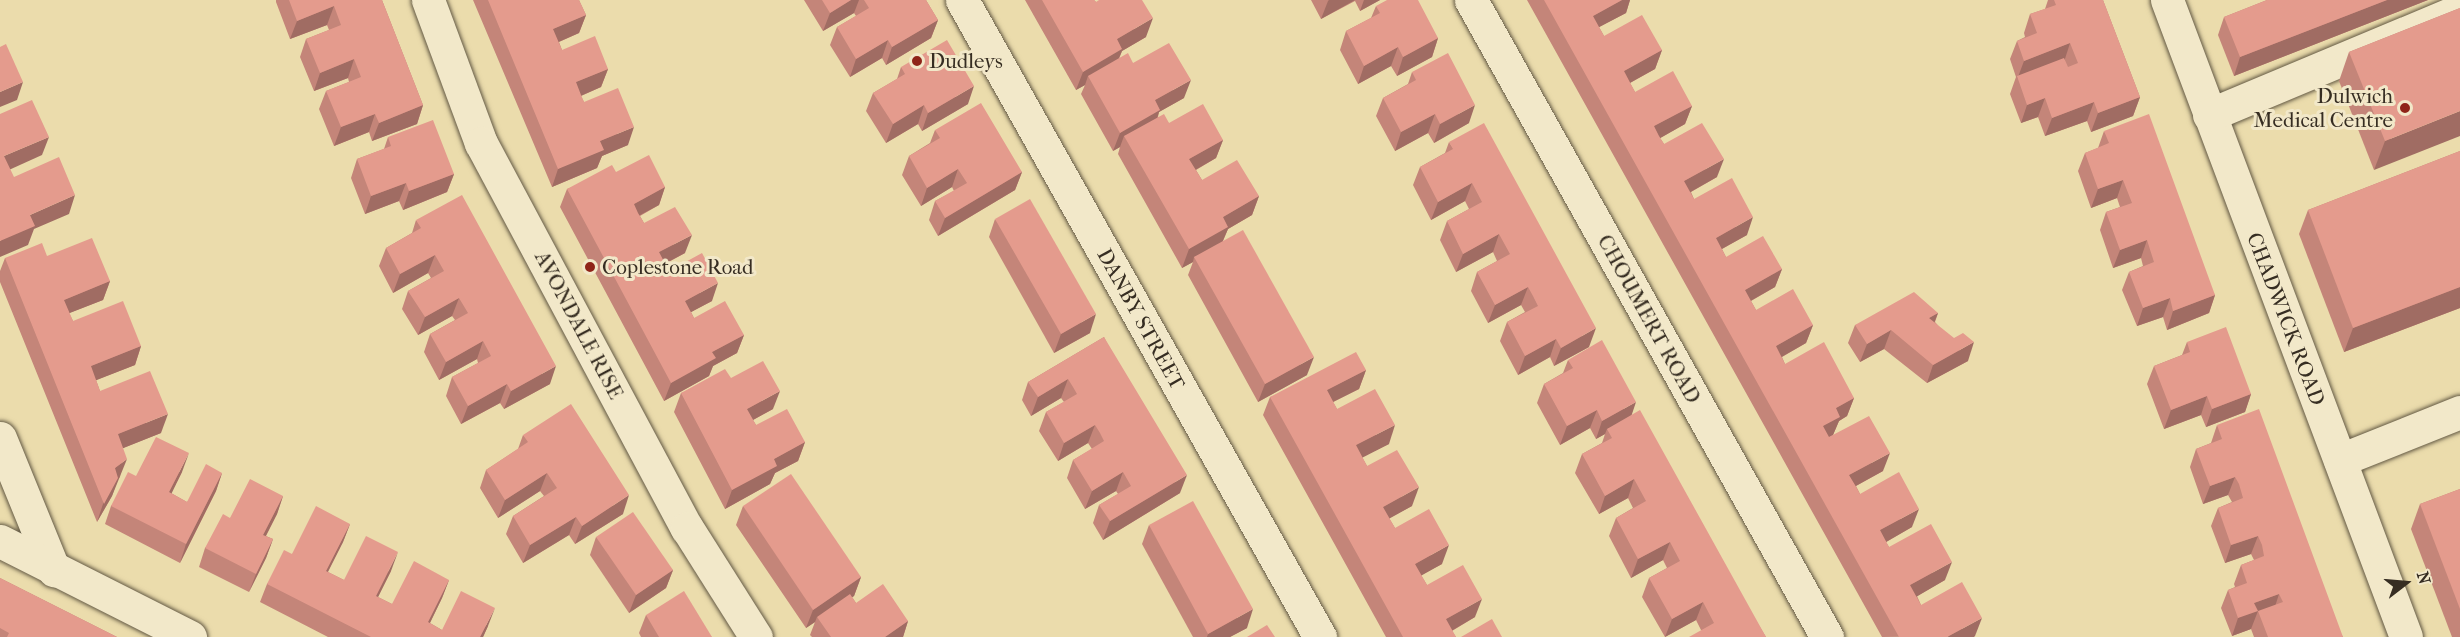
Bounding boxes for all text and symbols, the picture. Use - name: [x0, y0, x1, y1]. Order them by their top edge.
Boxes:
- place label: Dudleys: [929, 48, 1003, 74]
- marker: Dudleys: [910, 54, 924, 68]
- place label: Dulwich Medical Centre: [2254, 83, 2393, 133]
- marker: Dulwich Medical Centre: [2398, 101, 2412, 115]
- street label: CHADWICK ROAD: [2241, 229, 2331, 409]
- street label: CHOUMERT ROAD: [1592, 230, 1706, 408]
- street label: DANBY STREET: [1092, 244, 1190, 394]
- street label: AVONDALE RISE: [529, 247, 629, 403]
- place label: Coplestone Road: [602, 254, 754, 280]
- marker: Coplestone Road: [583, 260, 597, 274]
- north arrow: [2376, 553, 2436, 613]
- text: N: [2413, 569, 2435, 586]

